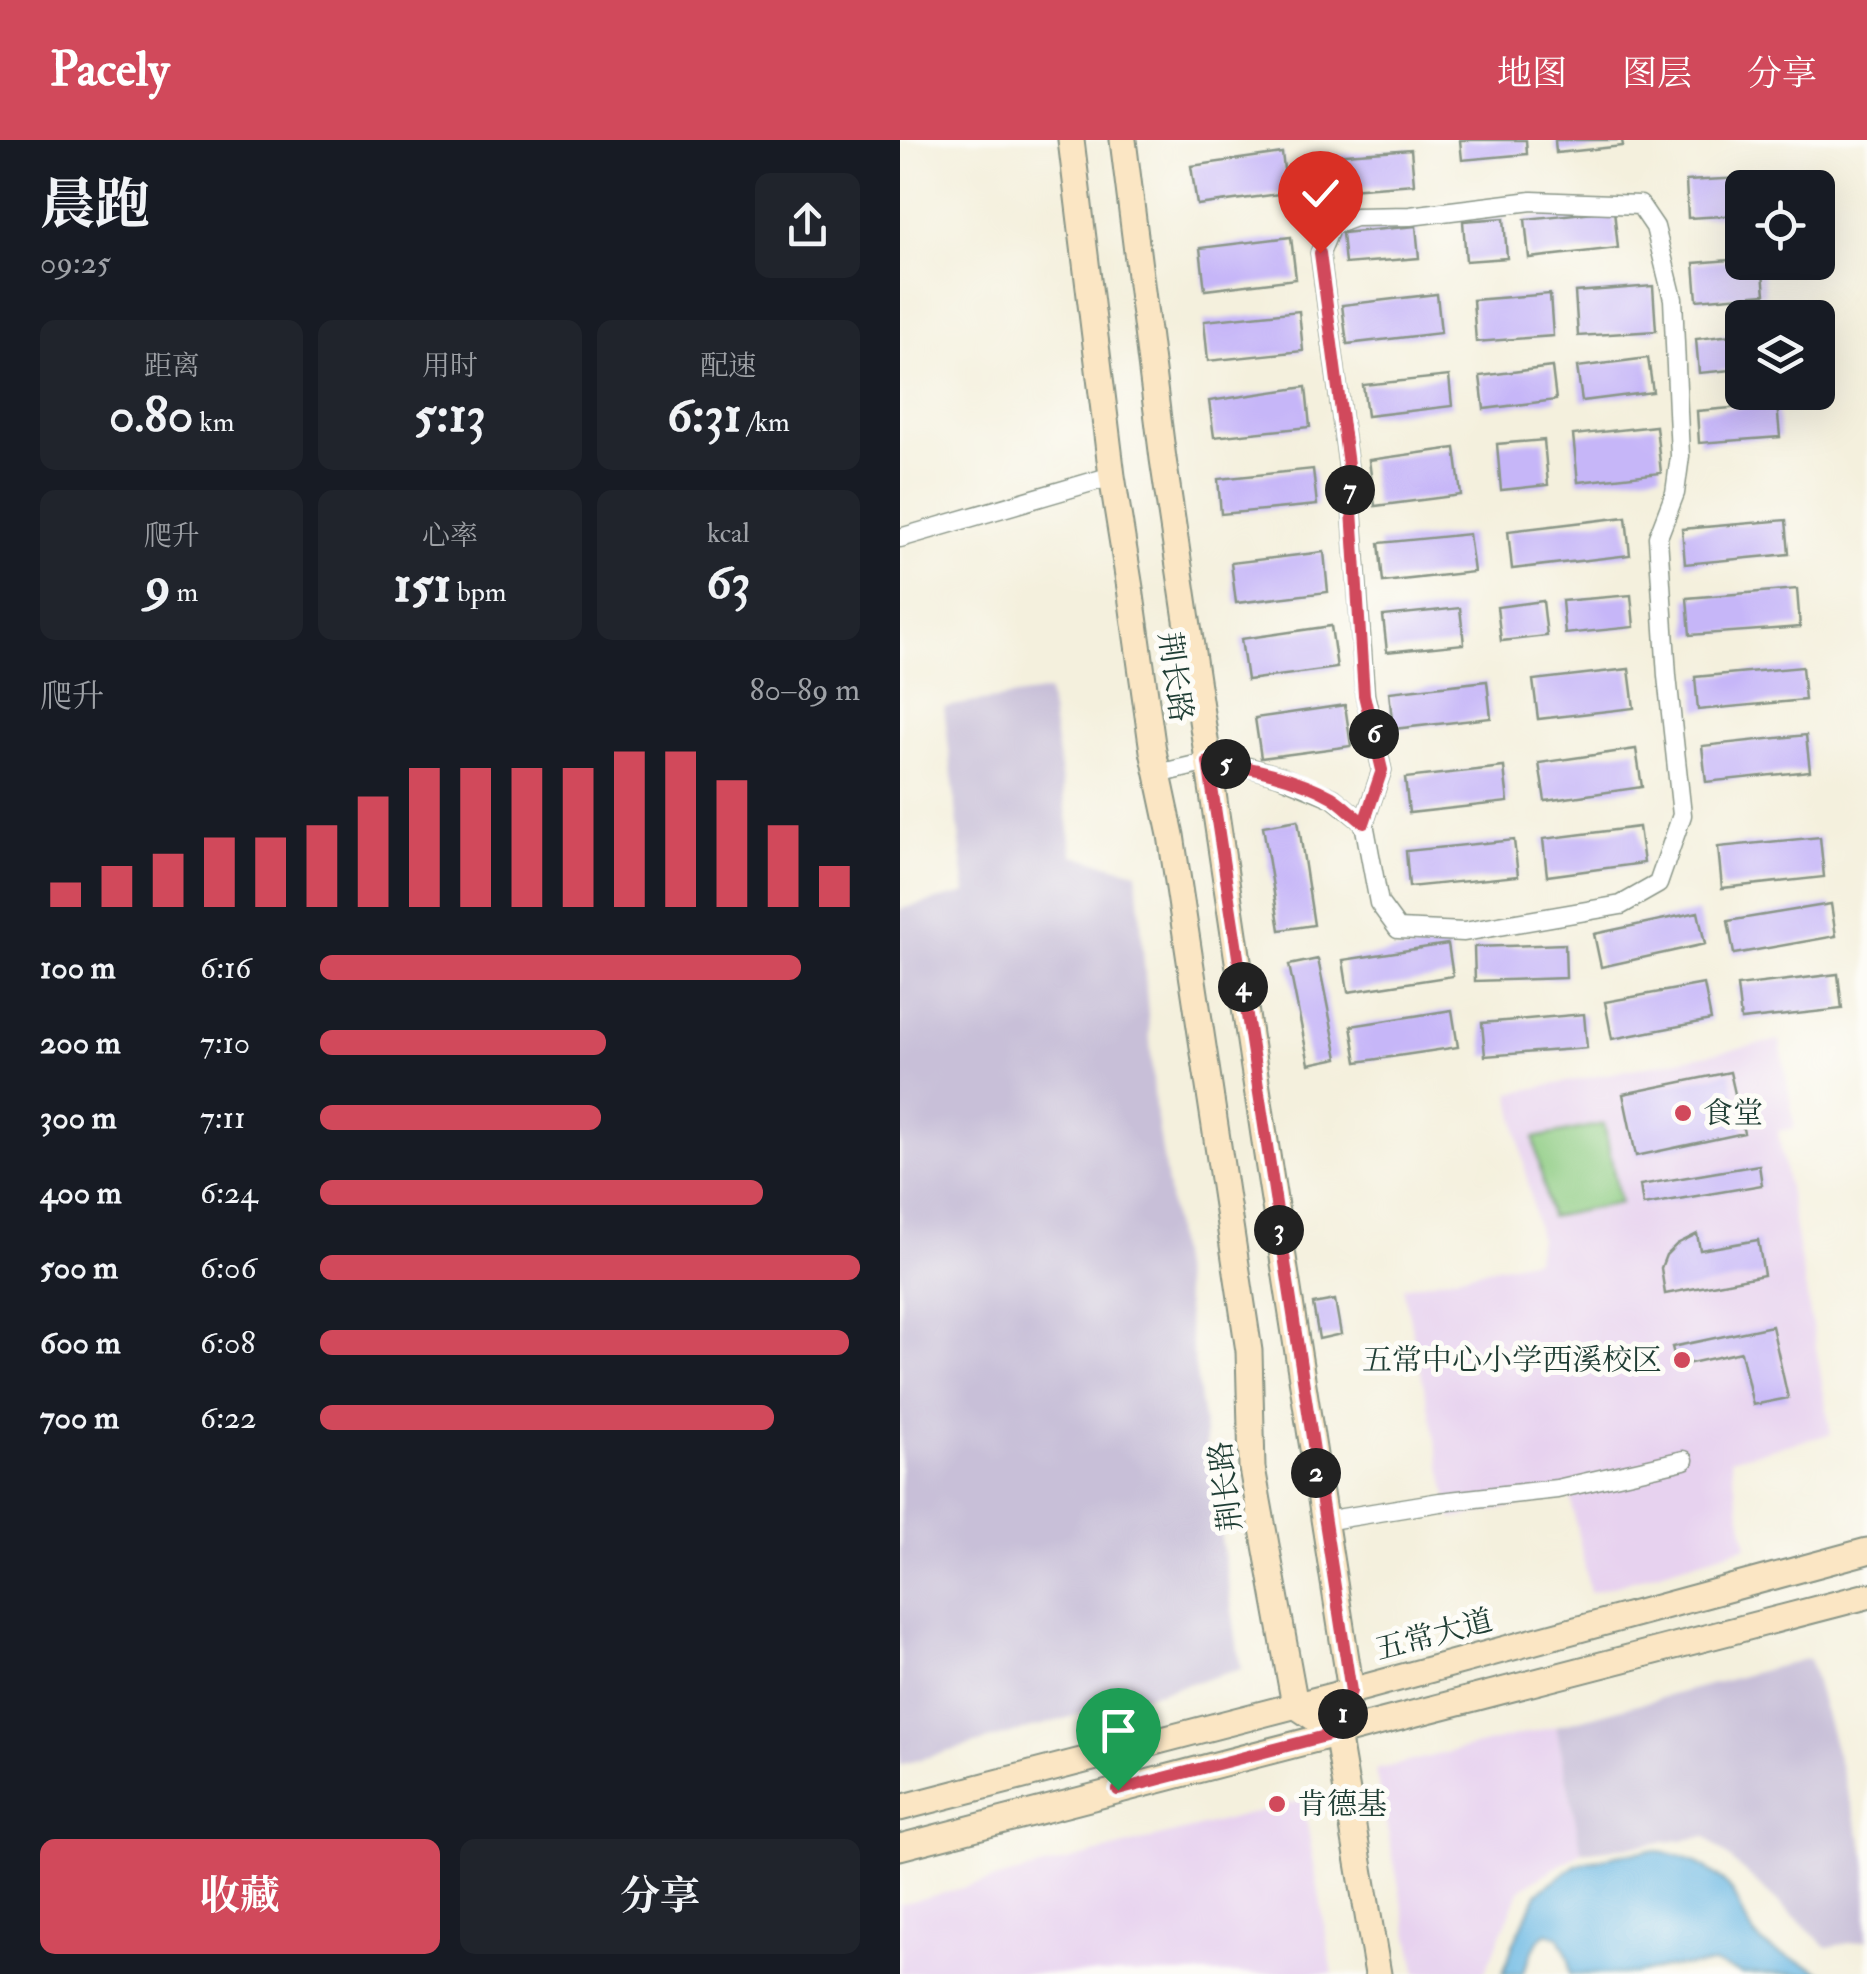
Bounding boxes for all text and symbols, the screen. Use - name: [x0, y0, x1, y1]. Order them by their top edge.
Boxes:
- text: Pacely: [50, 40, 169, 100]
- text: 地图: [1497, 52, 1567, 96]
- text: 图层: [1622, 52, 1692, 96]
- text: 分享: [1747, 52, 1817, 96]
- pin: [1278, 151, 1363, 254]
- icon: check: [1293, 166, 1348, 221]
- map controls: [1725, 170, 1835, 410]
- button: locate: [1725, 170, 1835, 280]
- text: 晨跑: [40, 171, 150, 240]
- button: share: [755, 173, 860, 278]
- text: 09:25: [40, 243, 111, 283]
- button: layers: [1725, 300, 1835, 410]
- text: 距离: [144, 349, 200, 384]
- text: 用时: [422, 349, 478, 384]
- text: 配速: [700, 349, 756, 384]
- text: 0.80: [109, 384, 193, 447]
- text: 5:13: [414, 384, 486, 447]
- text: 6:31: [667, 384, 742, 447]
- text: km: [193, 405, 234, 440]
- text: /km: [742, 405, 790, 440]
- pin: 7: [1325, 465, 1375, 515]
- text: 7: [1344, 472, 1356, 507]
- text: kcal: [707, 516, 750, 551]
- text: 爬升: [144, 519, 200, 554]
- text: 心率: [422, 519, 478, 554]
- text: 63: [706, 551, 751, 614]
- text: 9: [145, 554, 171, 617]
- text: 151: [393, 554, 451, 617]
- text: m: [171, 575, 198, 610]
- text: bpm: [451, 575, 507, 610]
- street label: 荆长路: [1150, 630, 1200, 724]
- text: 80–89 m: [749, 670, 860, 710]
- text: 爬升: [40, 677, 104, 717]
- pin: 6: [1349, 709, 1399, 759]
- text: 6: [1367, 716, 1381, 751]
- pin: 5: [1201, 739, 1251, 789]
- text: 5: [1220, 746, 1232, 781]
- text: 100 m: [40, 948, 116, 988]
- text: 6:16: [200, 948, 251, 988]
- pin: 4: [1218, 962, 1268, 1012]
- text: 4: [1235, 969, 1251, 1004]
- text: 200 m: [40, 1023, 121, 1063]
- text: 7:10: [200, 1023, 250, 1063]
- place label: 食堂: [1703, 1095, 1763, 1132]
- text: 300 m: [40, 1098, 117, 1138]
- text: 7:11: [200, 1098, 245, 1138]
- marker: 食堂: [1672, 1102, 1694, 1124]
- text: 400 m: [40, 1173, 122, 1213]
- text: 6:24: [200, 1173, 258, 1213]
- pin: 3: [1254, 1205, 1304, 1255]
- text: 3: [1274, 1212, 1284, 1247]
- text: 500 m: [40, 1248, 118, 1288]
- text: 6:06: [200, 1248, 257, 1288]
- text: 600 m: [40, 1323, 121, 1363]
- text: 6:08: [200, 1323, 255, 1363]
- place label: 五常中心小学西溪校区: [1362, 1342, 1662, 1379]
- marker: 五常中心小学西溪校区: [1671, 1349, 1693, 1371]
- text: 700 m: [40, 1398, 119, 1438]
- text: 6:22: [200, 1398, 256, 1438]
- street label: 荆长路: [1202, 1439, 1250, 1533]
- pin: 2: [1291, 1448, 1341, 1498]
- text: 2: [1309, 1455, 1323, 1490]
- street label: 五常大道: [1371, 1602, 1497, 1668]
- pin: [1076, 1688, 1161, 1791]
- pin: 1: [1318, 1689, 1368, 1739]
- text: 1: [1338, 1696, 1348, 1731]
- icon: arrive: [1091, 1703, 1146, 1758]
- place label: 肯德基: [1297, 1786, 1387, 1823]
- marker: 肯德基: [1266, 1793, 1288, 1815]
- button: 收藏: [40, 1839, 440, 1954]
- button: 分享: [460, 1839, 860, 1954]

